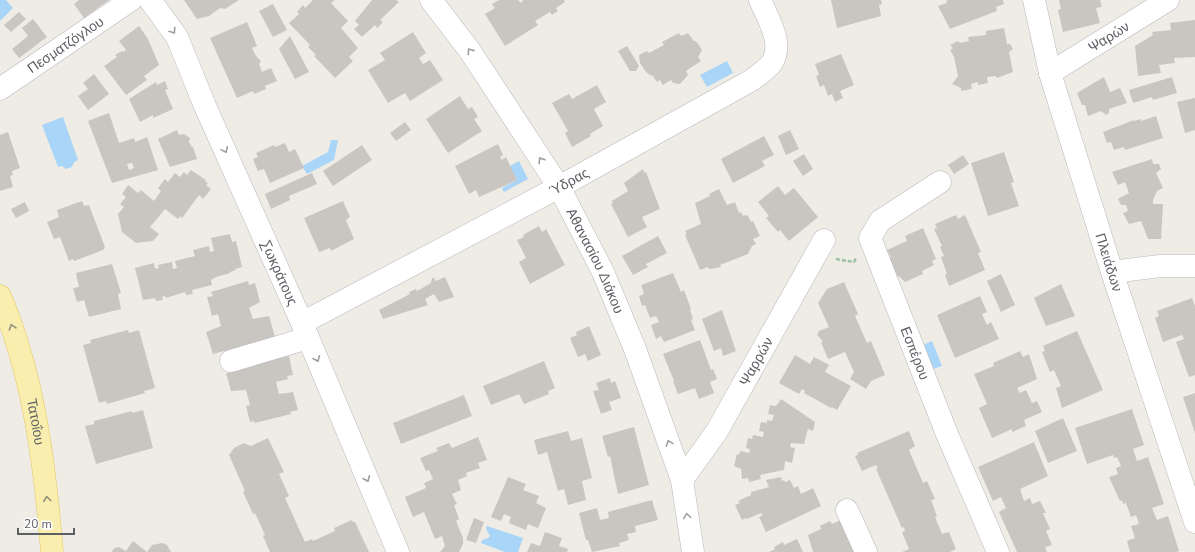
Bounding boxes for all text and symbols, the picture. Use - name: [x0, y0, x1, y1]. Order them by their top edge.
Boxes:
- street label: Πεσματζόγλου: [24, 12, 108, 78]
- street label: Ψαρών: [1085, 17, 1133, 57]
- one-way arrow: [168, 27, 175, 34]
- one-way arrow: [468, 49, 475, 56]
- one-way arrow: [220, 146, 228, 154]
- one-way arrow: [538, 157, 546, 164]
- street label: Ύδρας: [546, 163, 593, 201]
- street label: Αθανασίου Διάκου: [562, 205, 628, 316]
- street label: Πλειάδων: [1090, 231, 1127, 294]
- street label: Σωκράτους: [256, 237, 302, 309]
- one-way arrow: [8, 323, 16, 330]
- street label: Εσπέρου: [896, 324, 934, 383]
- street label: Ψαρρών: [735, 334, 778, 389]
- one-way arrow: [312, 356, 320, 363]
- street label: Τατοΐου: [22, 397, 49, 446]
- one-way arrow: [665, 440, 674, 447]
- one-way arrow: [362, 475, 370, 483]
- one-way arrow: [43, 496, 52, 502]
- scale bar: [18, 510, 74, 536]
- one-way arrow: [683, 513, 692, 519]
- text: 20 m: [24, 516, 52, 532]

